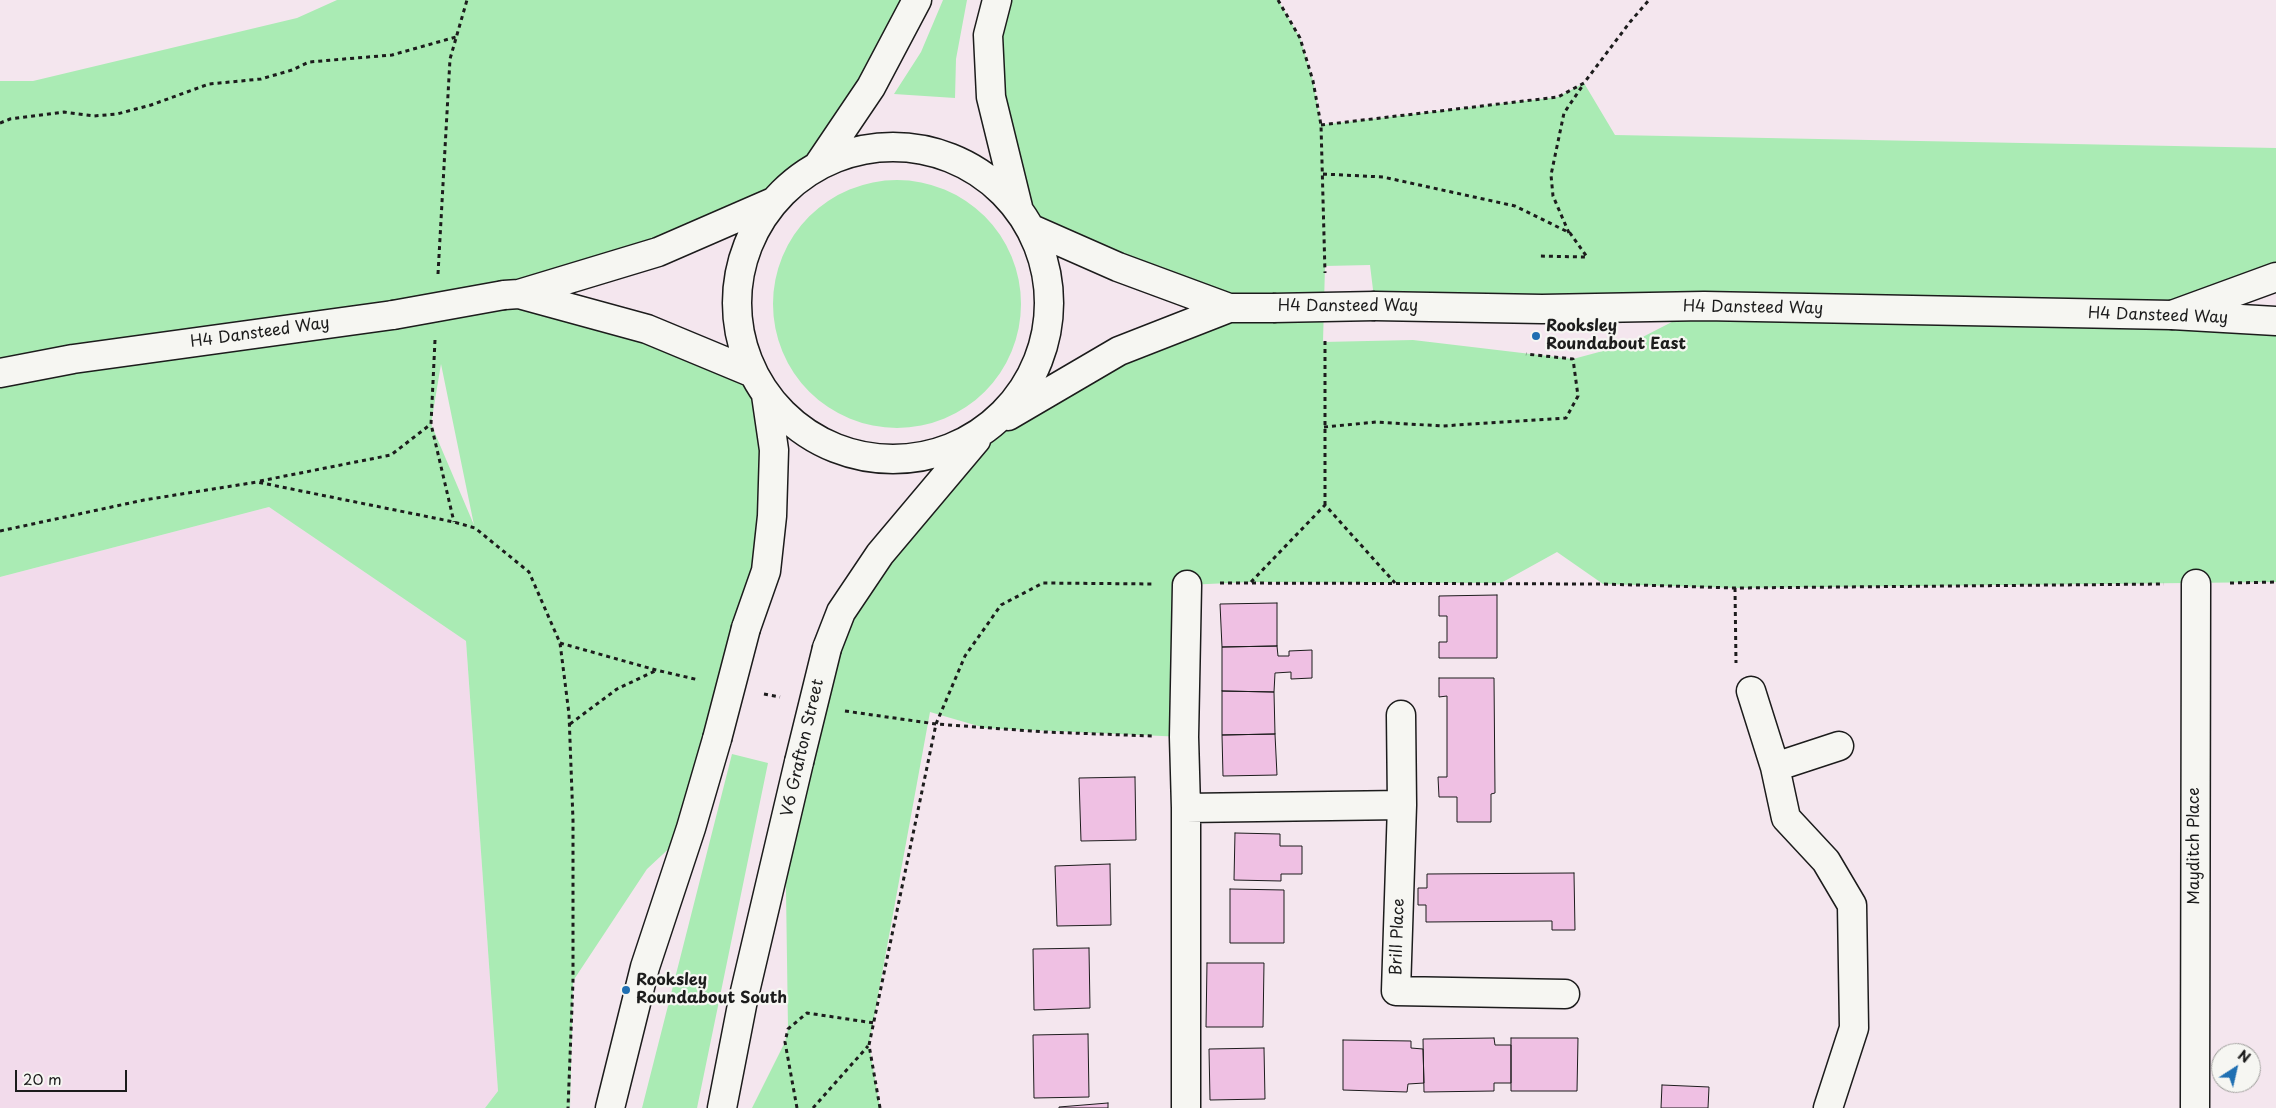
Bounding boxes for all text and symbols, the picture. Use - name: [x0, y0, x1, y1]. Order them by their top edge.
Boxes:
- street label: H4 Dansteed Way: [1278, 297, 1418, 317]
- street label: H4 Dansteed Way: [1683, 297, 1823, 319]
- street label: H4 Dansteed Way: [2087, 304, 2229, 328]
- street label: H4 Dansteed Way: [189, 314, 331, 352]
- place label: Rooksley Roundabout East: [1546, 317, 1686, 355]
- marker: Rooksley Roundabout East: [1530, 330, 1542, 342]
- street label: V6 Grafton Street: [778, 677, 828, 819]
- street label: Mayditch Place: [2185, 787, 2205, 905]
- street label: Brill Place: [1387, 898, 1409, 976]
- place label: Rooksley Roundabout South: [636, 971, 787, 1009]
- marker: Rooksley Roundabout South: [620, 984, 632, 996]
- north arrow: [2211, 1043, 2261, 1093]
- text: N: [2234, 1044, 2255, 1068]
- scale bar: [18, 1060, 130, 1092]
- text: 20 m: [23, 1067, 62, 1090]

